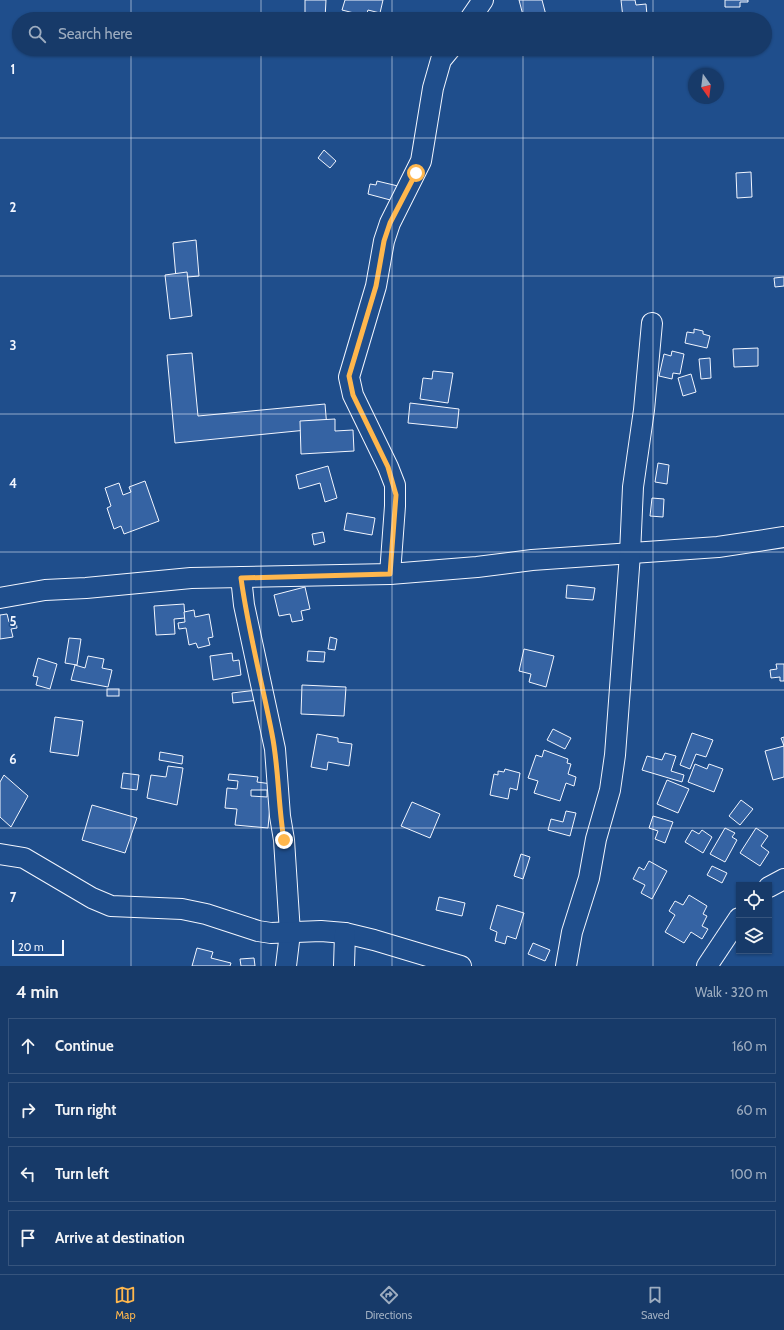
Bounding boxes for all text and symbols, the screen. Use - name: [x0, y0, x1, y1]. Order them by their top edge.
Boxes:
- search box: [12, 12, 772, 56]
- icon: search: [26, 23, 48, 45]
- text: Search here: [58, 25, 133, 43]
- text: 1: [11, 61, 15, 77]
- north arrow: [688, 68, 724, 104]
- route start: [407, 164, 425, 182]
- text: 2: [10, 199, 17, 215]
- text: 3: [9, 337, 17, 353]
- text: 4: [9, 475, 17, 491]
- text: 5: [10, 613, 17, 629]
- text: 6: [9, 751, 17, 767]
- route end: [275, 831, 293, 849]
- map controls: [736, 882, 772, 954]
- button: locate: [736, 882, 772, 918]
- text: 7: [10, 889, 17, 905]
- button: layers: [736, 918, 772, 954]
- scale bar: [12, 938, 64, 957]
- text: 20 m: [18, 940, 44, 954]
- text: 4 min: [16, 982, 59, 1002]
- text: Walk · 320 m: [695, 984, 768, 1000]
- icon: ahead: [17, 1035, 39, 1057]
- text: Continue: [55, 1037, 114, 1055]
- text: 160 m: [732, 1038, 767, 1054]
- icon: right: [17, 1099, 39, 1121]
- text: Turn right: [55, 1101, 116, 1119]
- text: 60 m: [736, 1102, 767, 1118]
- icon: left: [17, 1163, 39, 1185]
- text: Turn left: [55, 1165, 109, 1183]
- text: 100 m: [730, 1166, 767, 1182]
- icon: arrive: [17, 1227, 39, 1249]
- text: Arrive at destination: [55, 1229, 185, 1247]
- tab: Map: [114, 1284, 136, 1322]
- tab: Directions: [365, 1284, 412, 1322]
- tab: Saved: [641, 1284, 670, 1322]

